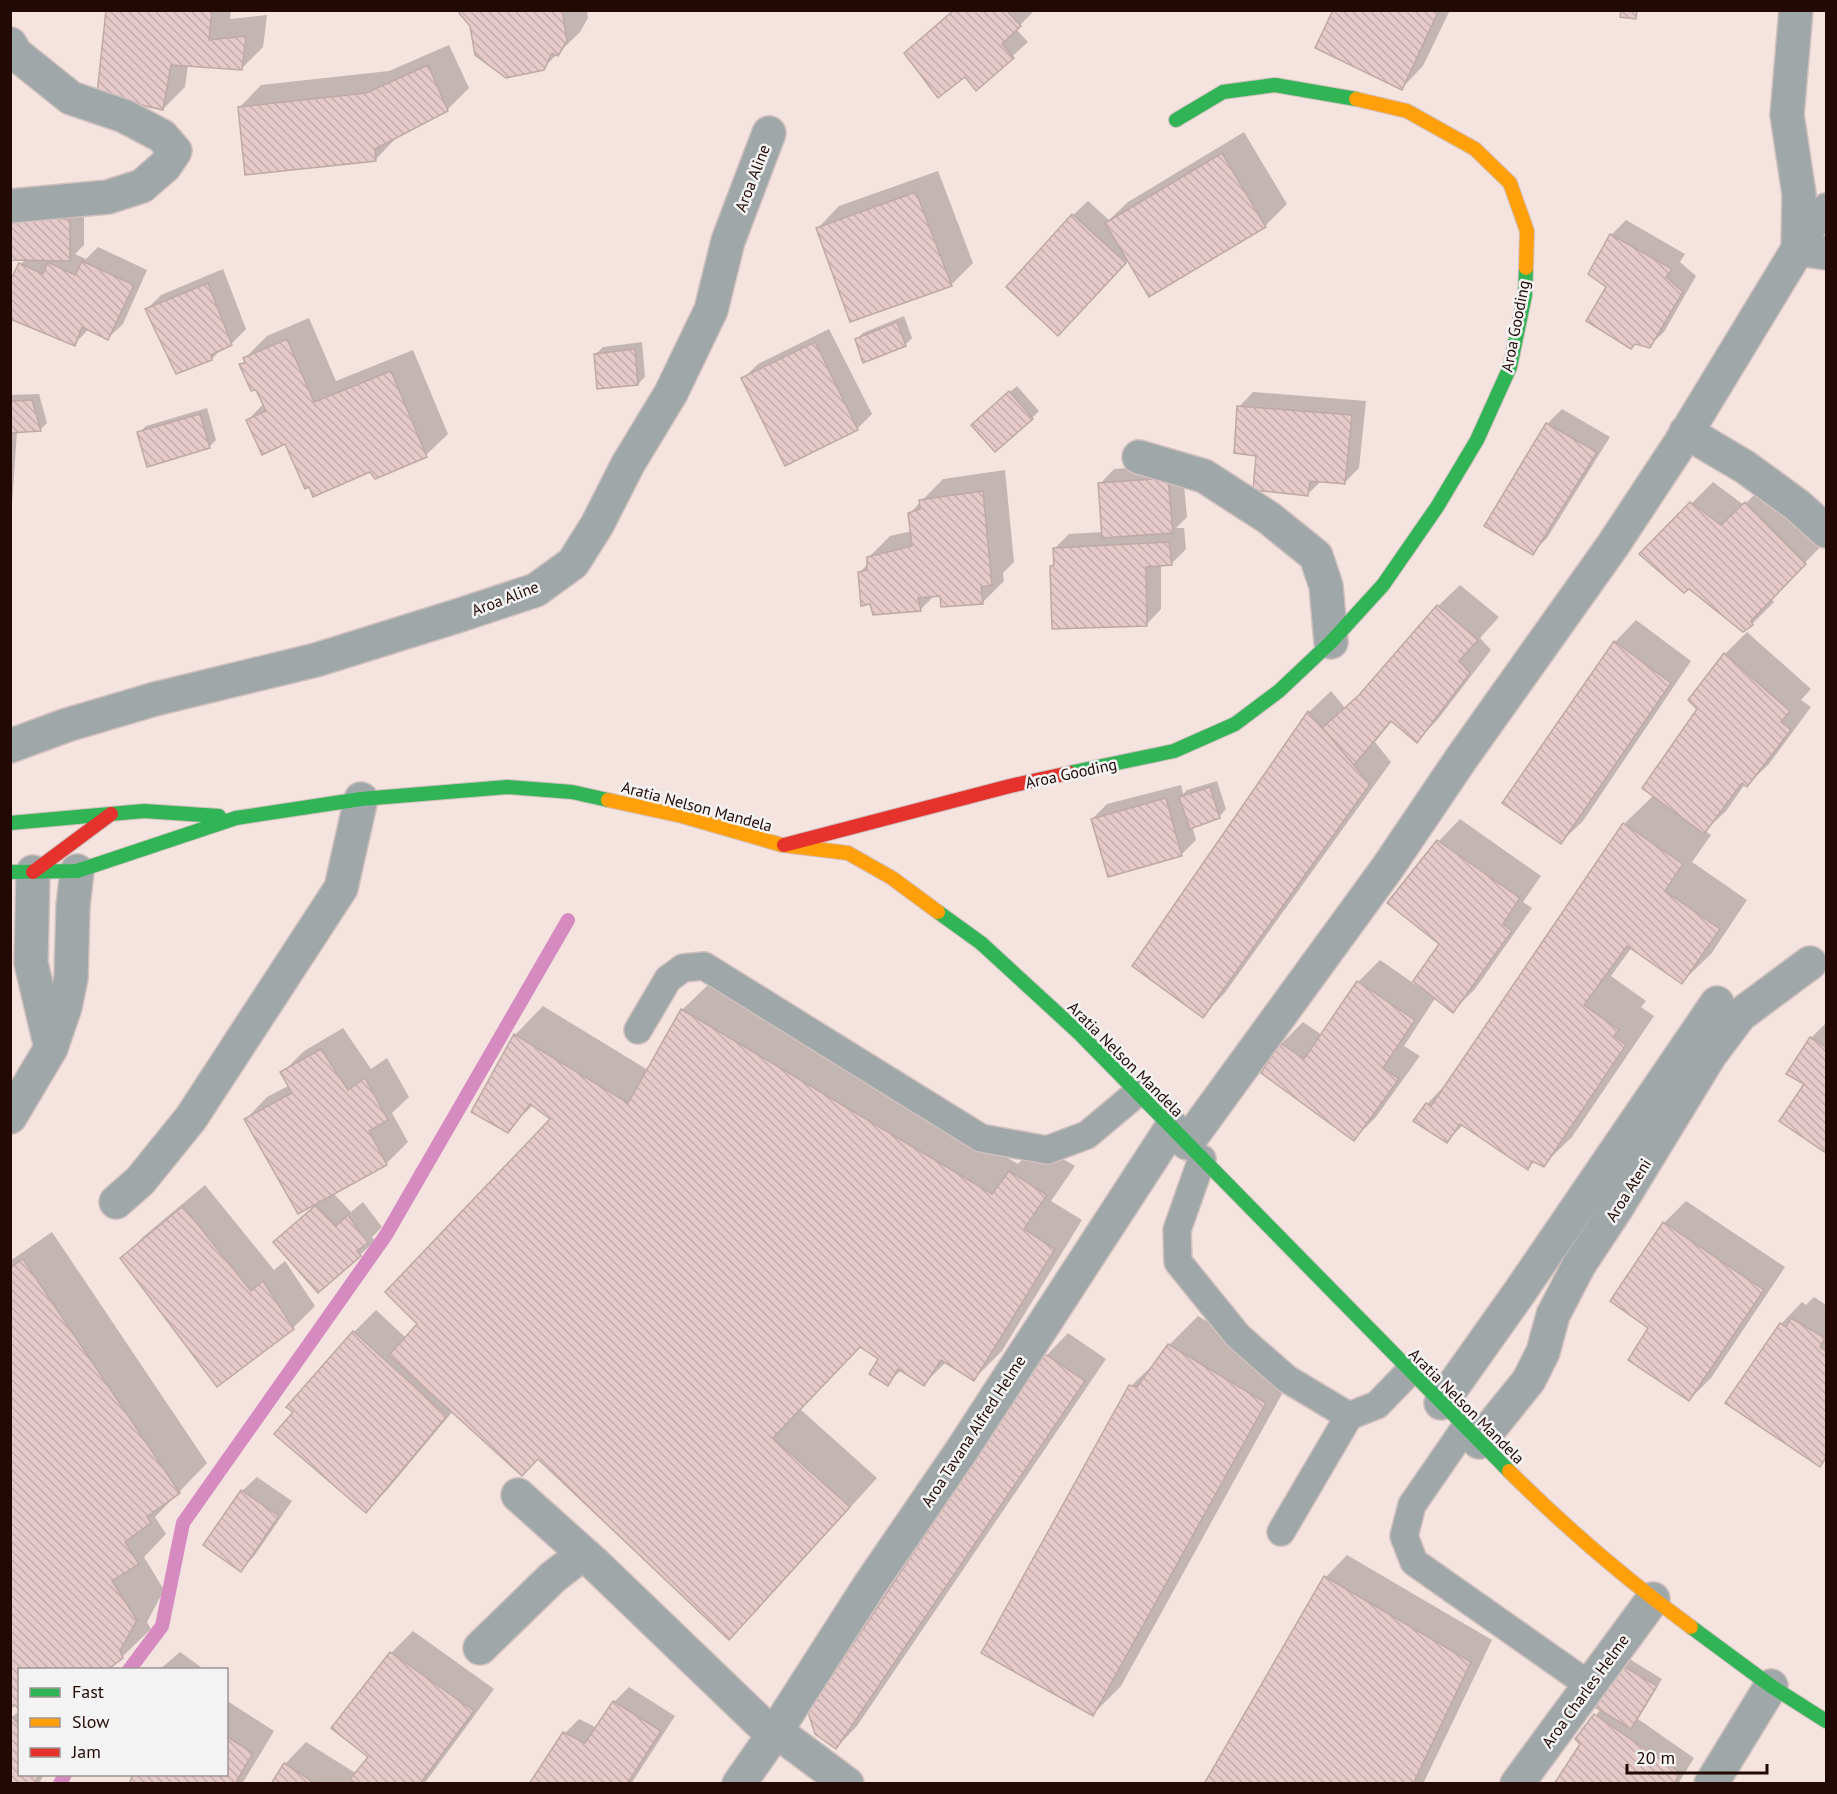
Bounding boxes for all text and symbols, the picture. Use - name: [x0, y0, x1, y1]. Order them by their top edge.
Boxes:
- street label: Aroa Aline: [730, 142, 774, 214]
- street label: Aroa Gooding: [1496, 279, 1534, 373]
- street label: Aroa Aline: [469, 576, 541, 620]
- street label: Aroa Gooding: [1024, 754, 1118, 792]
- street label: Aratia Nelson Mandela: [619, 776, 775, 836]
- street label: Aratia Nelson Mandela: [1064, 997, 1188, 1121]
- street label: Aroa Ateni: [1601, 1155, 1655, 1225]
- street label: Aratia Nelson Mandela: [1405, 1344, 1529, 1468]
- street label: Aroa Tavana Alfred Helme: [917, 1352, 1029, 1510]
- street label: Aroa Charles Helme: [1537, 1630, 1633, 1752]
- legend: [18, 1668, 228, 1776]
- text: Fast: [72, 1680, 104, 1703]
- text: Slow: [72, 1710, 110, 1733]
- scale bar: [1627, 1737, 1766, 1775]
- text: Jam: [71, 1740, 101, 1763]
- text: 20 m: [1636, 1746, 1675, 1769]

